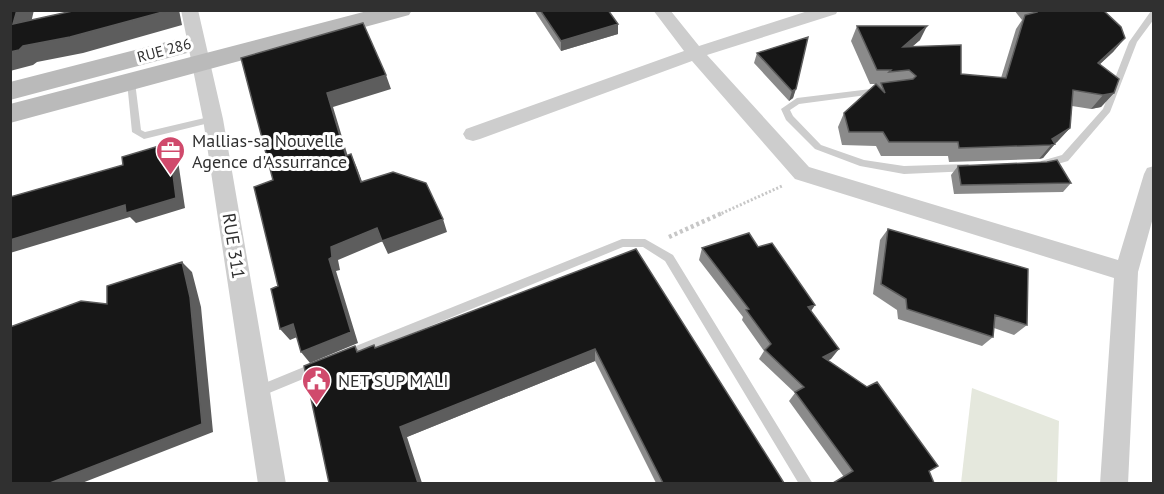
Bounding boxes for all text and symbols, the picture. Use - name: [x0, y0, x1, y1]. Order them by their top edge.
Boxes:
- street label: RUE 286: [135, 34, 193, 66]
- place label: Mallias-sa Nouvelle Agence d'Assurrance: [192, 129, 347, 173]
- office icon: Mallias-sa Nouvelle Agence d'Assurrance: [155, 134, 187, 176]
- street label: RUE 311: [217, 211, 251, 281]
- public building icon: NET SUP MALI: [301, 364, 333, 406]
- place label: NET SUP MALI: [338, 369, 449, 392]

